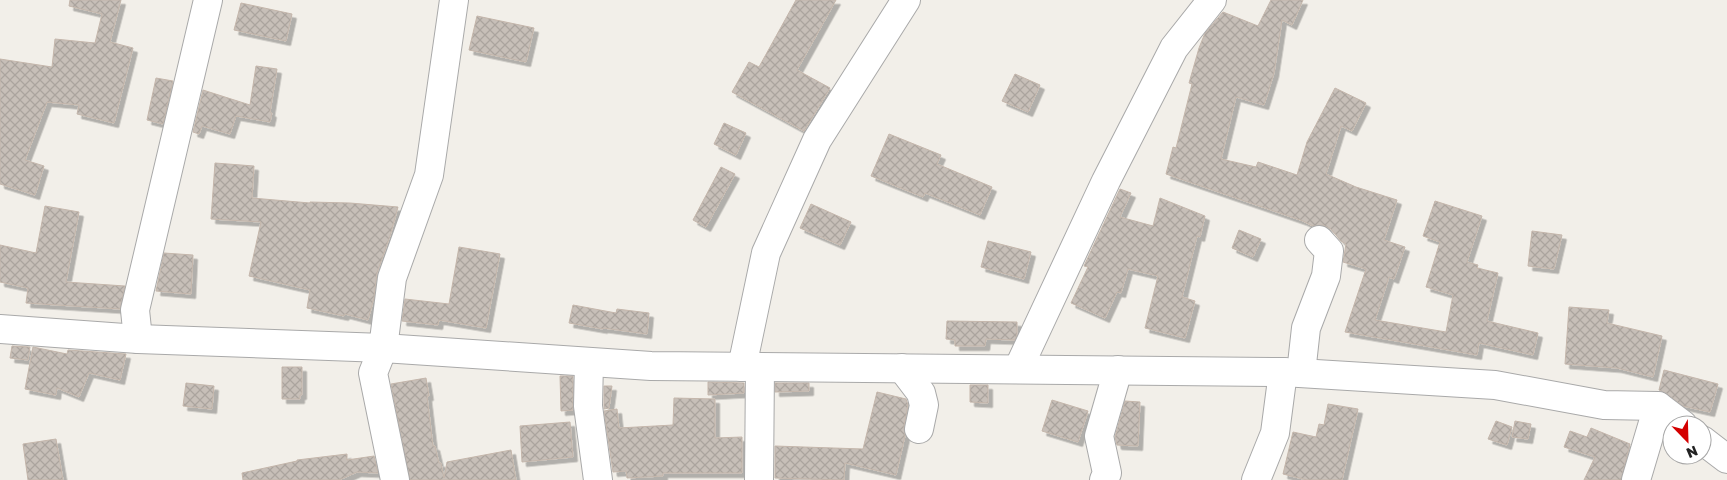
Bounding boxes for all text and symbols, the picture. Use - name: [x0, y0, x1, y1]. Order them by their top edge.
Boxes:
- north arrow: [1662, 415, 1712, 465]
- text: N: [1684, 443, 1700, 462]

